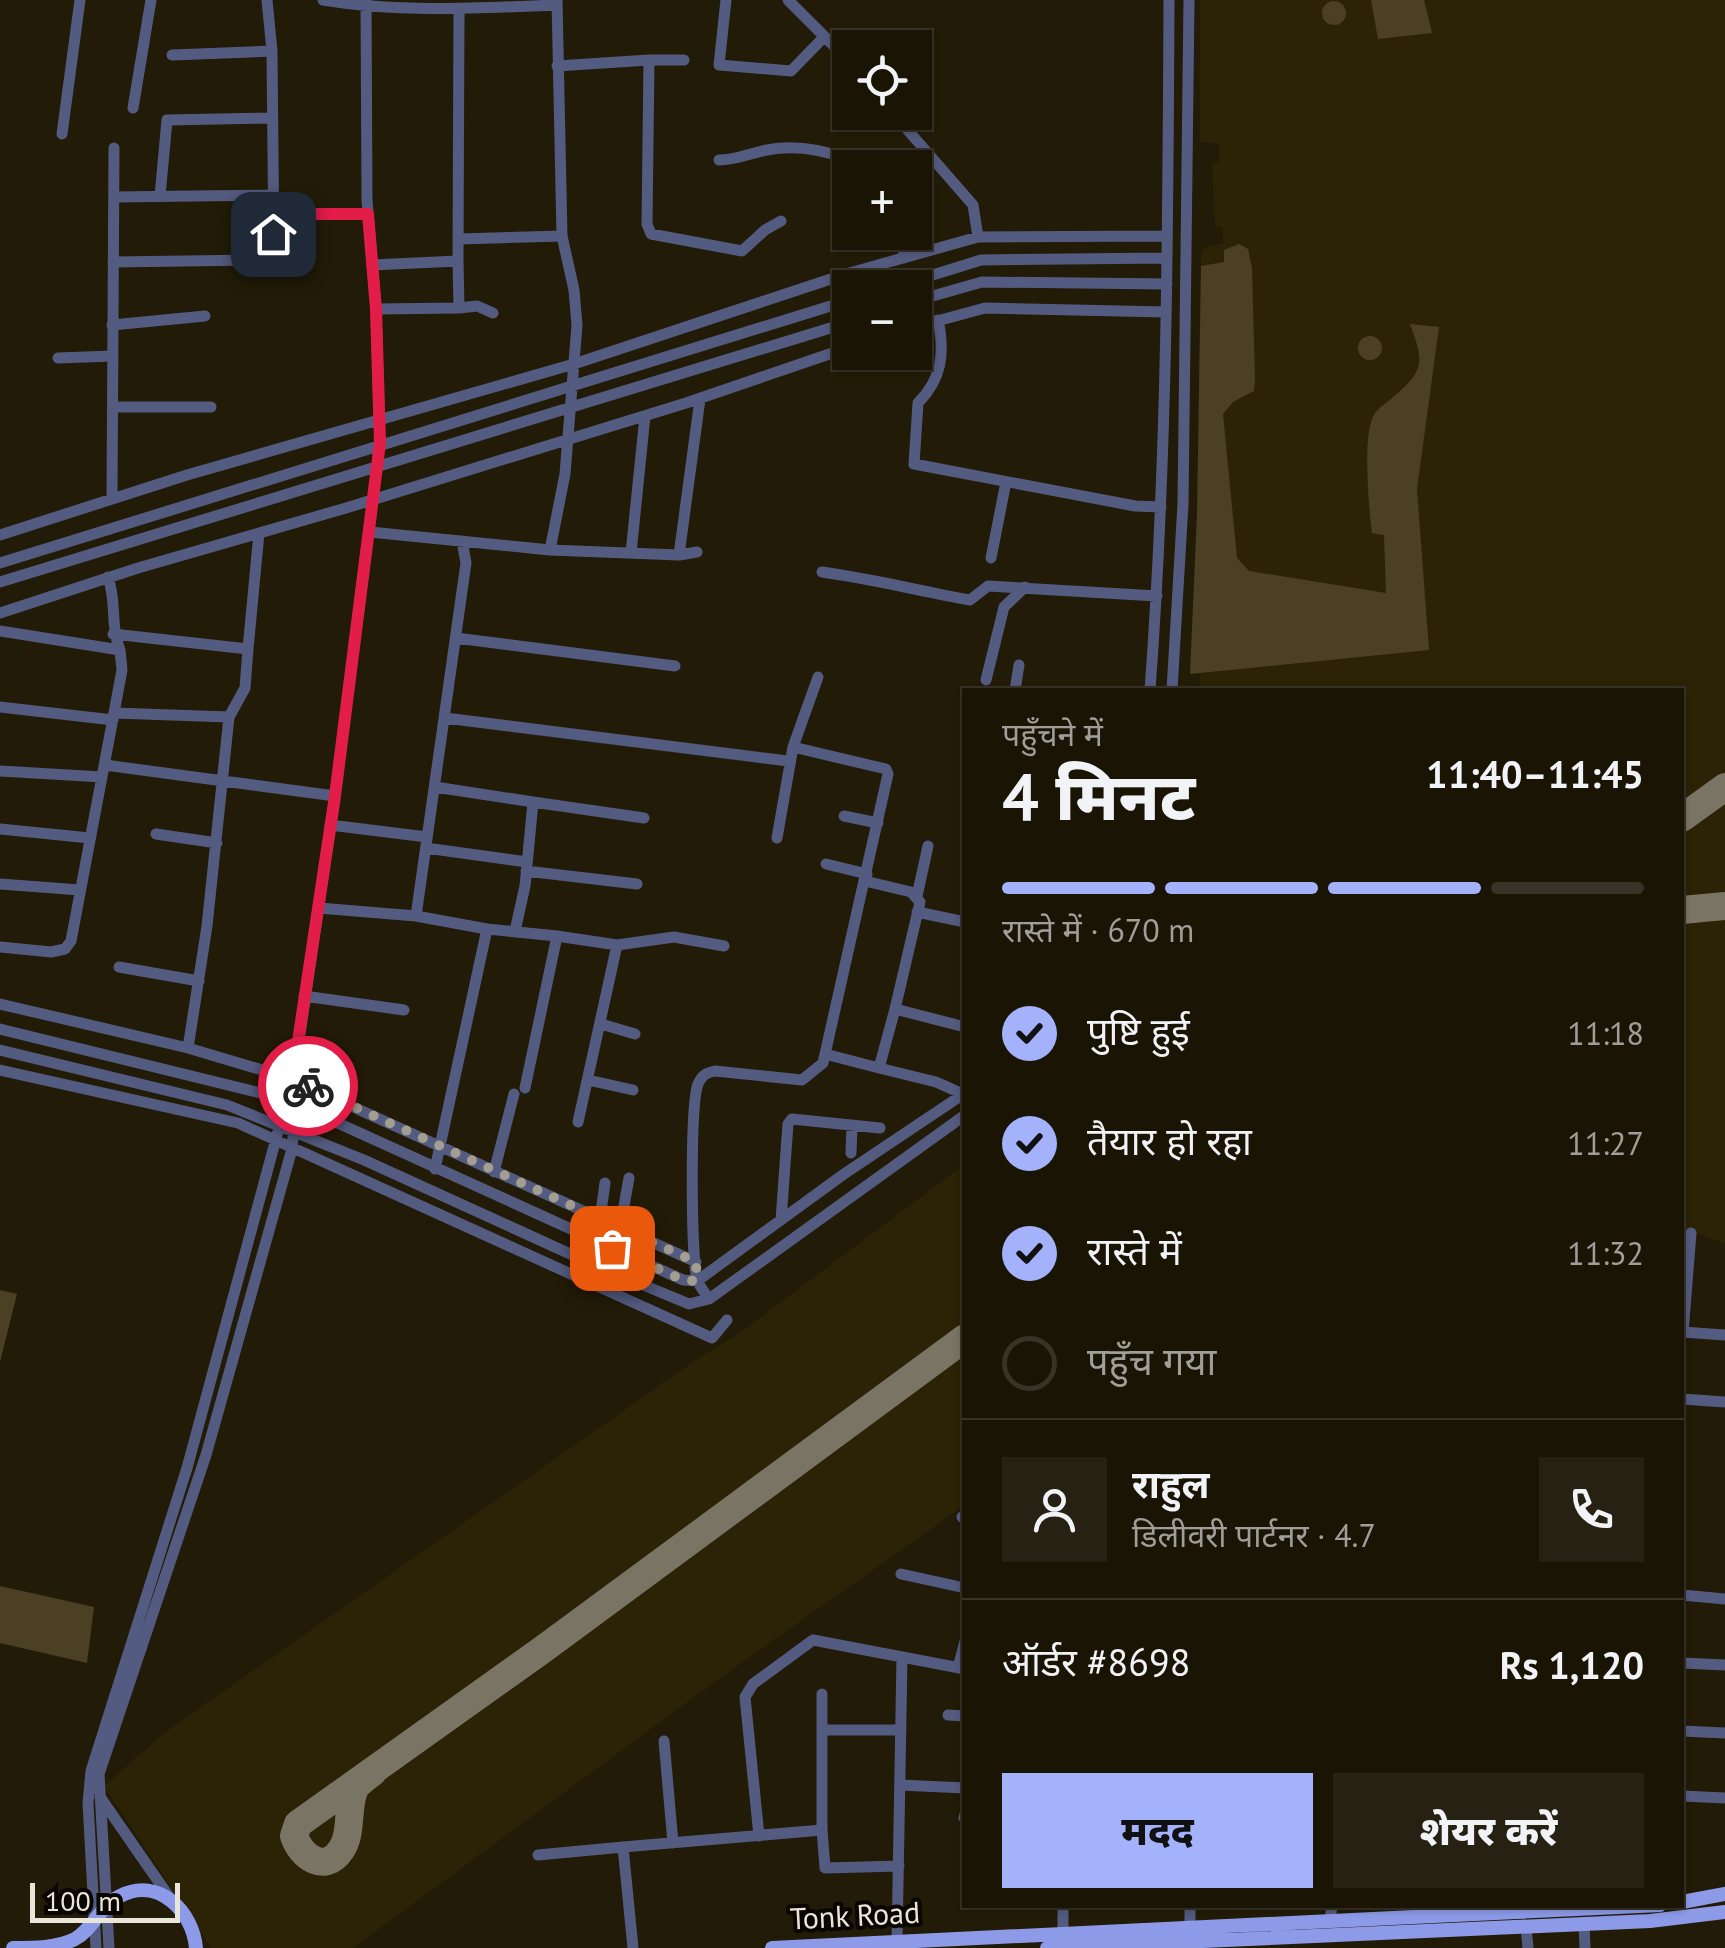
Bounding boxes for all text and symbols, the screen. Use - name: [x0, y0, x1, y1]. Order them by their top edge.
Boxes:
- map controls: [832, 30, 932, 370]
- button: locate: [832, 30, 932, 130]
- button: +: [832, 150, 932, 250]
- pin: [231, 192, 316, 277]
- icon: home: [246, 207, 301, 262]
- button: −: [832, 270, 932, 370]
- text: पहुँचने में: [1002, 713, 1103, 755]
- text: 11:40–11:45: [1426, 749, 1644, 798]
- text: 4 मिनट: [1002, 754, 1195, 838]
- text: रास्ते में · 670 m: [1002, 909, 1194, 951]
- icon: check: [1002, 1006, 1057, 1061]
- text: पुष्टि हुई: [1087, 1006, 1190, 1055]
- text: 11:18: [1567, 1012, 1644, 1054]
- courier: [258, 1036, 358, 1136]
- icon: bike: [281, 1059, 336, 1114]
- icon: check: [1002, 1116, 1057, 1171]
- text: तैयार हो रहा: [1087, 1116, 1252, 1165]
- text: 11:27: [1567, 1122, 1644, 1164]
- pin: [570, 1206, 655, 1291]
- icon: bag: [585, 1221, 640, 1276]
- icon: check: [1002, 1226, 1057, 1281]
- text: रास्ते में: [1087, 1226, 1182, 1275]
- text: 11:32: [1567, 1232, 1644, 1274]
- text: पहुँच गया: [1087, 1336, 1216, 1385]
- button: person: [1002, 1457, 1107, 1562]
- button: phone: [1539, 1457, 1644, 1562]
- text: राहुल: [1132, 1459, 1209, 1508]
- text: डिलीवरी पार्टनर · 4.7: [1132, 1514, 1376, 1556]
- text: ऑर्डर #8698: [1002, 1637, 1190, 1686]
- text: Rs 1,120: [1500, 1640, 1644, 1689]
- button: मदद: [1002, 1773, 1313, 1888]
- button: शेयर करें: [1333, 1773, 1644, 1888]
- scale bar: [30, 1878, 180, 1922]
- text: 100 m: [45, 1882, 121, 1919]
- street label: Tonk Road: [789, 1892, 921, 1937]

